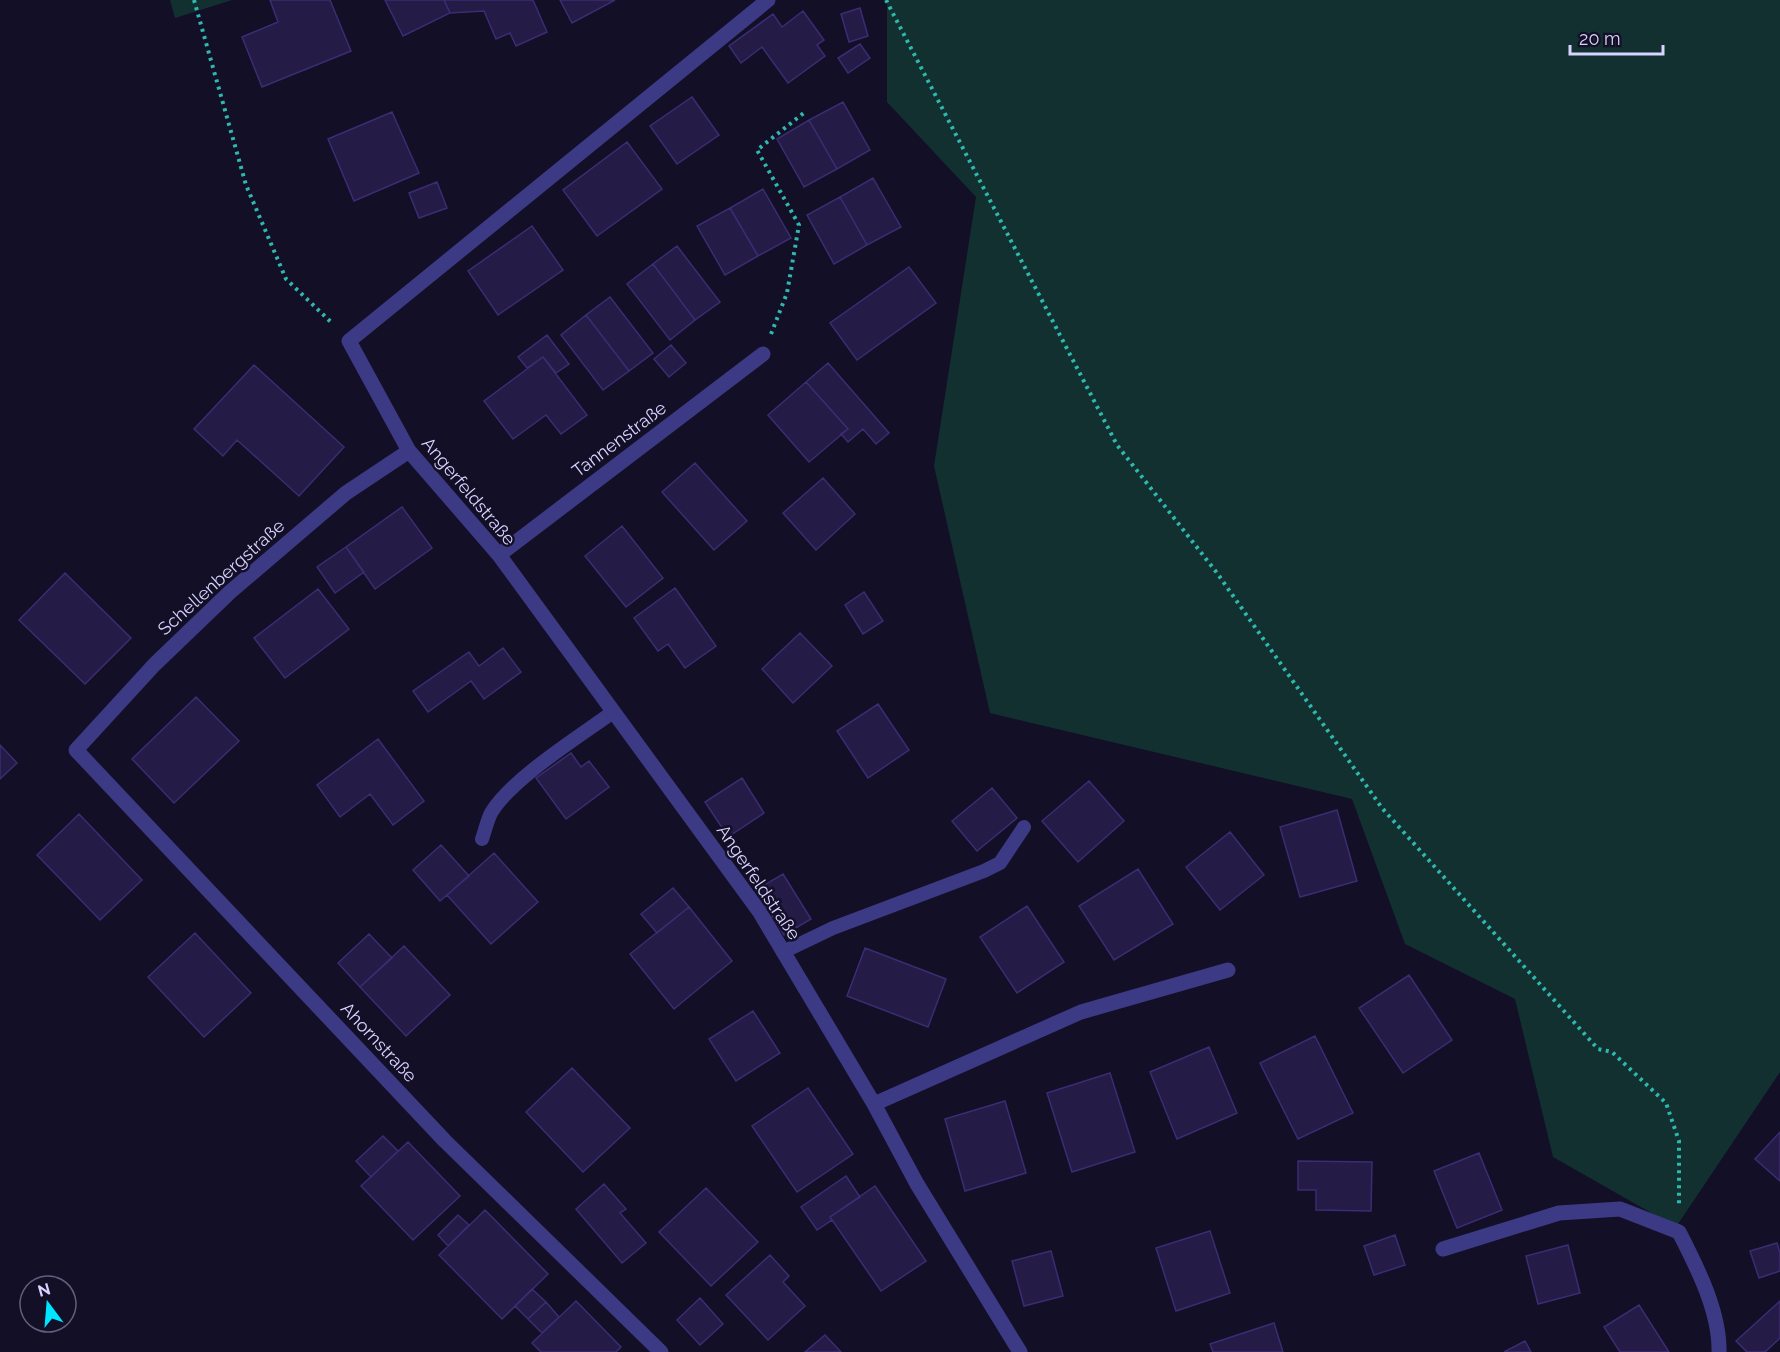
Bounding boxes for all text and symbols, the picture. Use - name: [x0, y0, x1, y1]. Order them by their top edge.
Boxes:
- scale bar: [1570, 18, 1663, 56]
- text: 20 m: [1579, 28, 1621, 49]
- street label: Tannenstraße: [568, 397, 670, 481]
- street label: Angerfeldstraße: [418, 433, 520, 550]
- street label: Schellenbergstraße: [153, 514, 289, 639]
- street label: Angerfeldstraße: [713, 820, 805, 944]
- street label: Ahornstraße: [337, 998, 422, 1087]
- north arrow: [18, 1274, 78, 1334]
- text: N: [36, 1279, 52, 1301]

